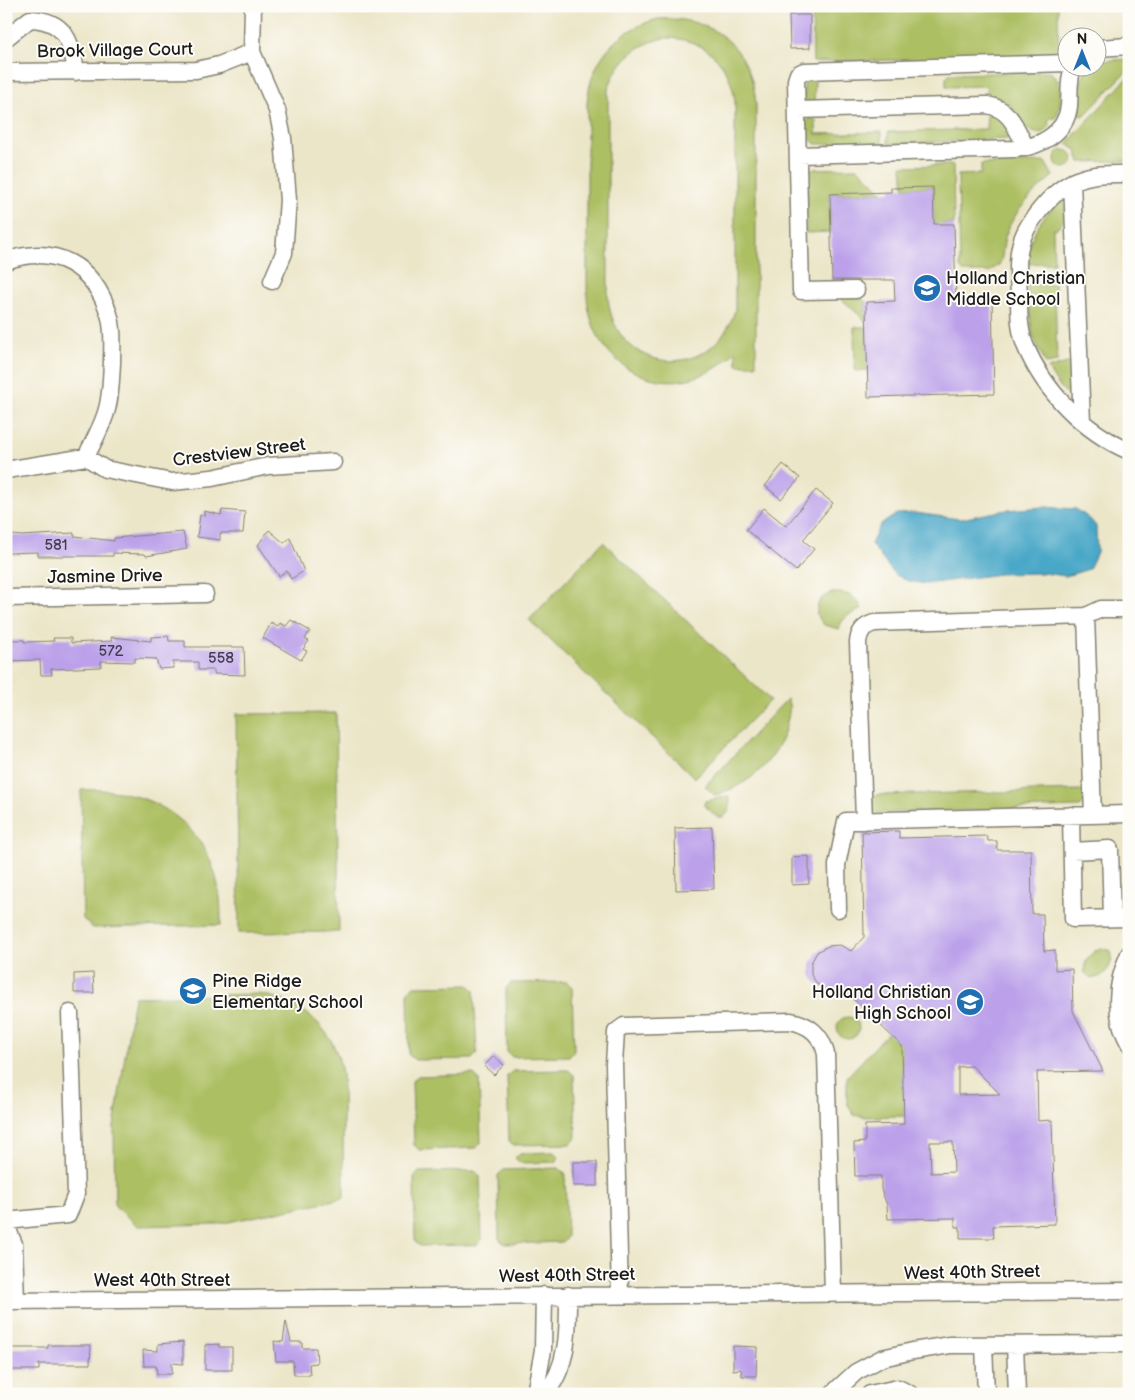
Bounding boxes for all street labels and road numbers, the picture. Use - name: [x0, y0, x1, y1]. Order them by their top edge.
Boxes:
- street label: Brook Village Court: [37, 39, 194, 62]
- street label: Crestview Street: [171, 434, 307, 471]
- street label: Jasmine Drive: [47, 565, 163, 588]
- street label: West 40th Street: [904, 1261, 1041, 1284]
- street label: West 40th Street: [499, 1264, 636, 1287]
- street label: West 40th Street: [94, 1270, 231, 1291]

